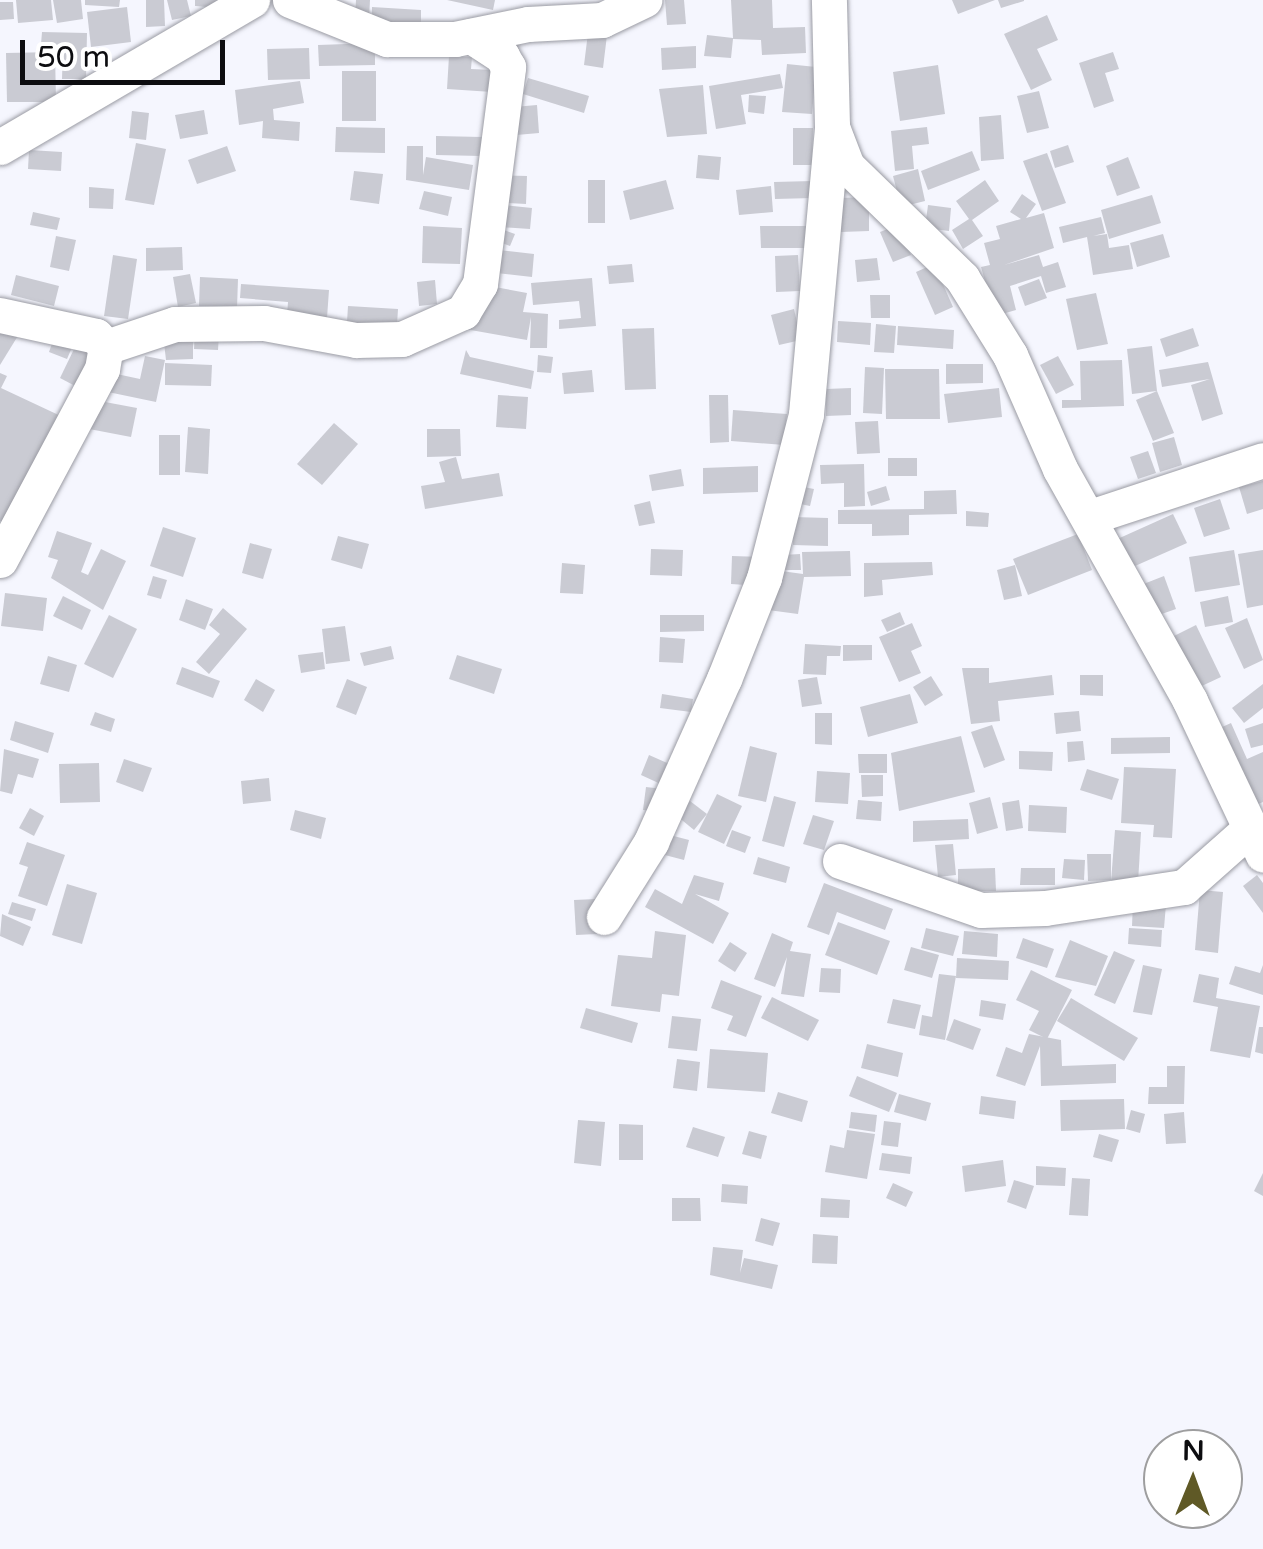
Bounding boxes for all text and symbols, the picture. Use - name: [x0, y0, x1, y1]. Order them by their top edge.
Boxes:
- scale bar: [25, 20, 230, 82]
- text: 50 m: [37, 39, 110, 76]
- north arrow: [1143, 1429, 1243, 1529]
- text: N: [1182, 1434, 1205, 1468]

